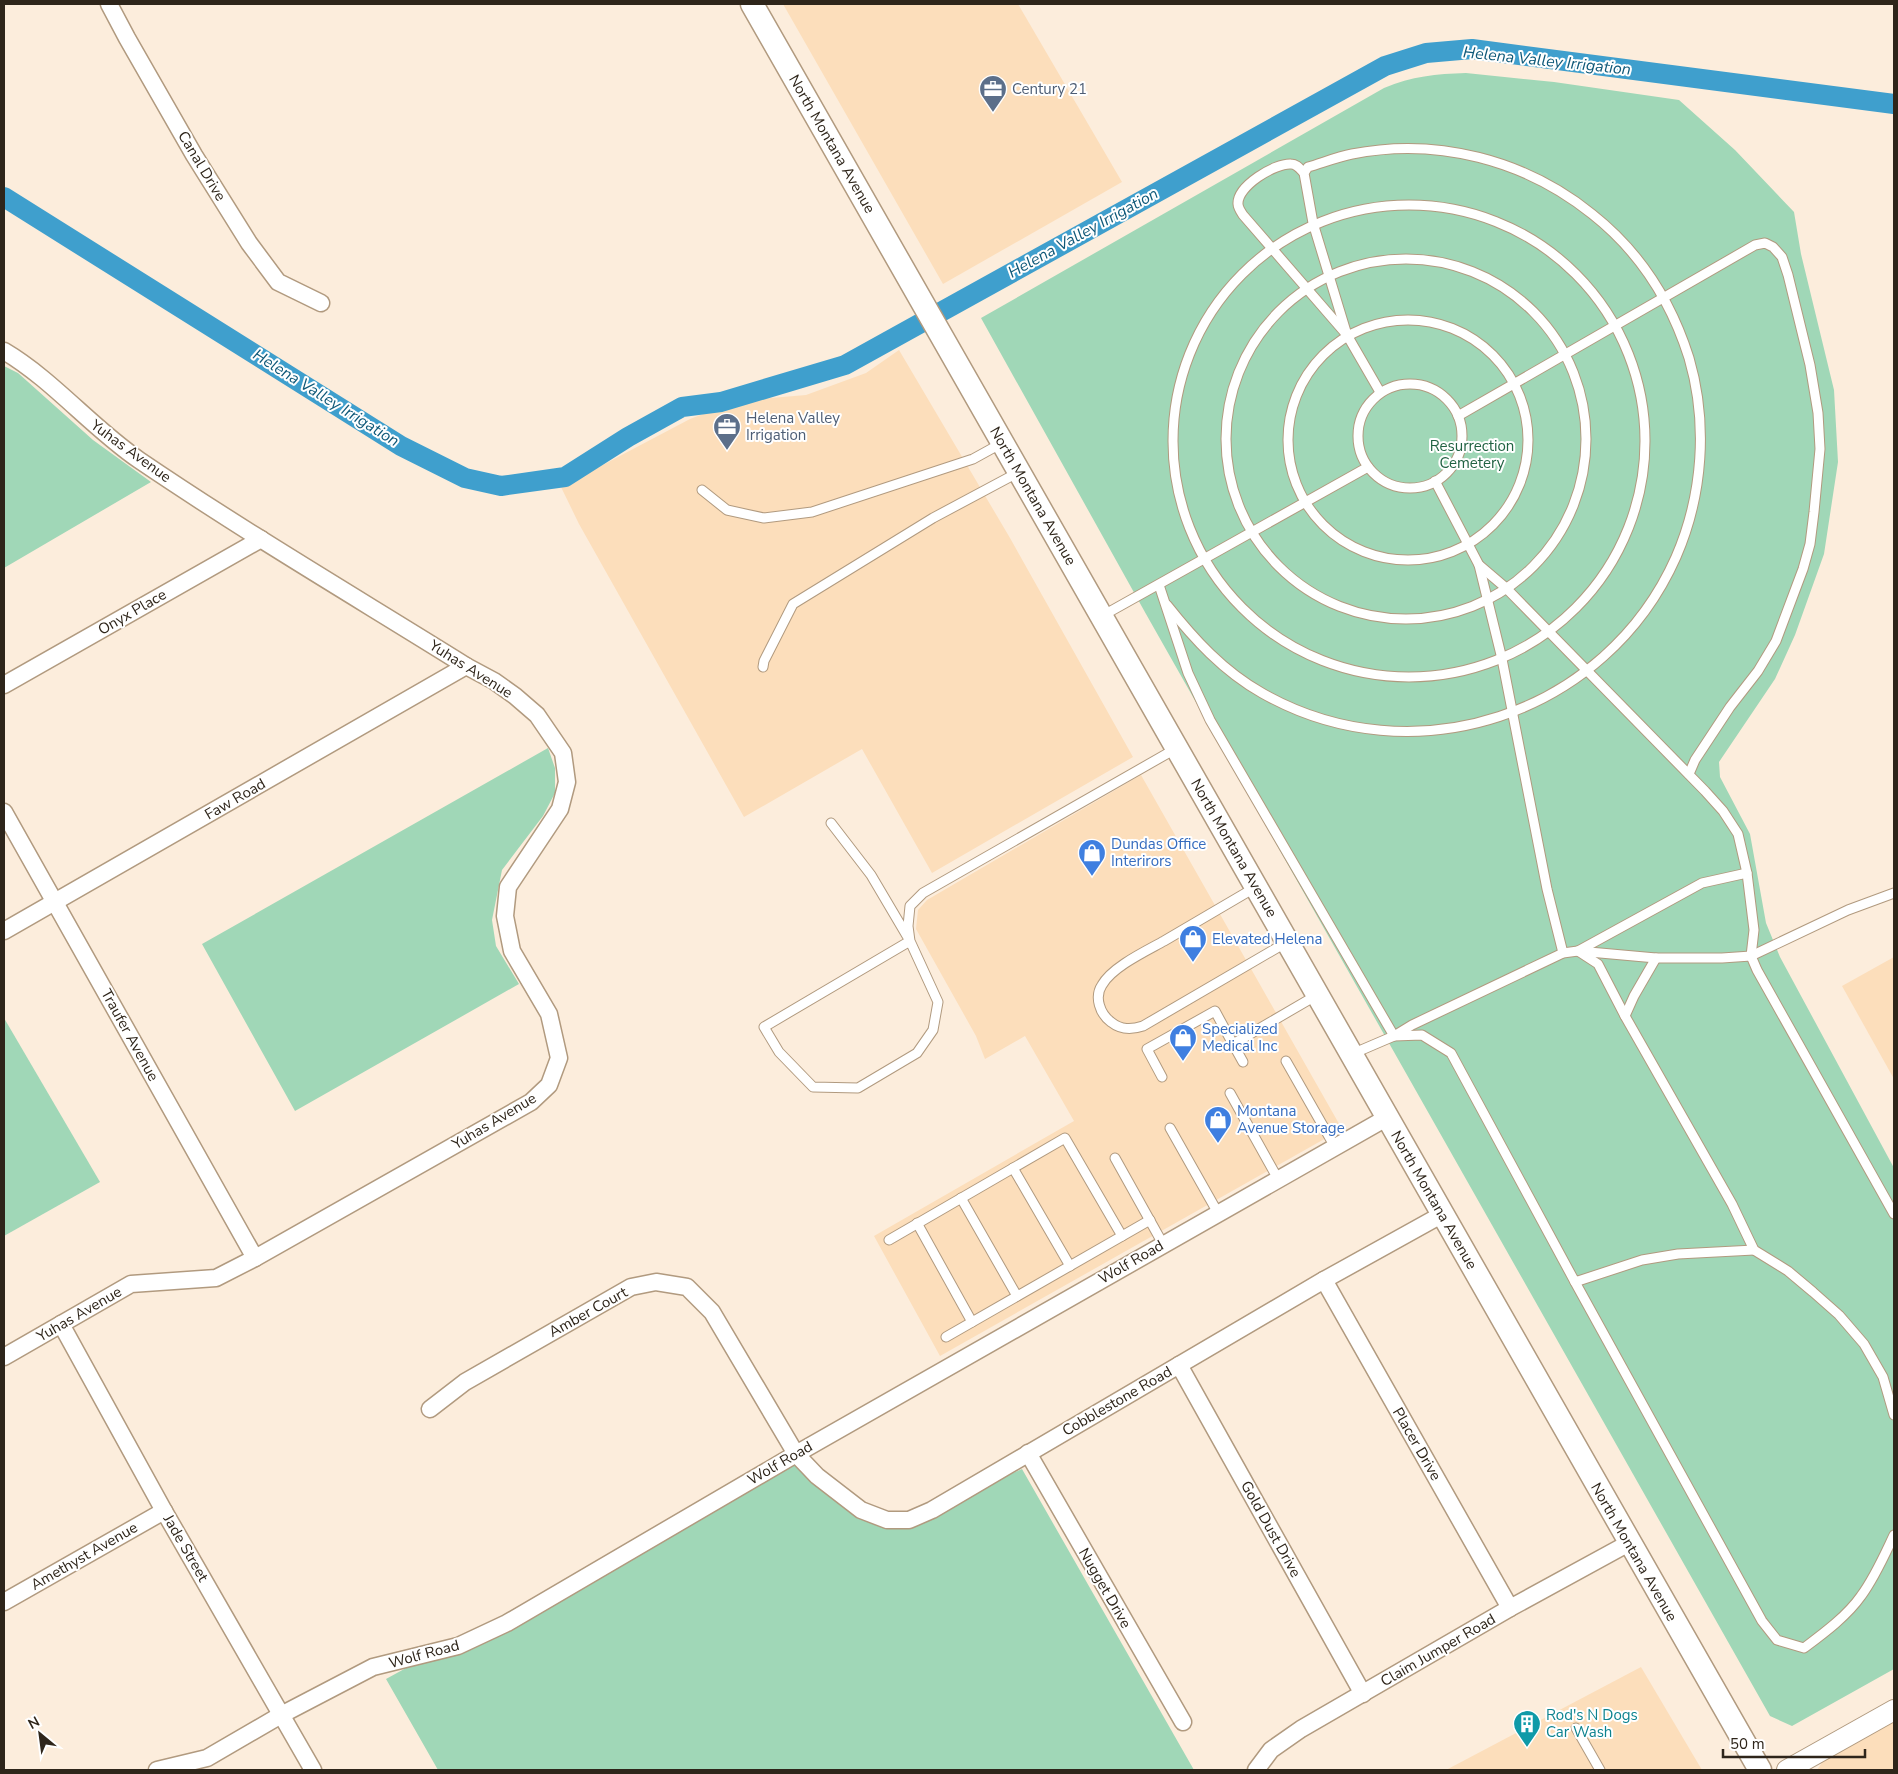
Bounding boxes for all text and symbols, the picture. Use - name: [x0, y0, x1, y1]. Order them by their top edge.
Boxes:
- water label: Helena Valley Irrigation: [1462, 41, 1632, 81]
- street label: North Montana Avenue: [784, 71, 880, 217]
- office icon: Century 21: [978, 74, 1008, 113]
- place label: Century 21: [1012, 79, 1087, 99]
- street label: Canal Drive: [173, 127, 231, 205]
- water label: Helena Valley Irrigation: [1004, 182, 1162, 284]
- water label: Helena Valley Irrigation: [249, 344, 403, 452]
- place label: Helena Valley Irrigation: [746, 408, 840, 445]
- office icon: Helena Valley Irrigation: [712, 412, 742, 451]
- street label: Yuhas Avenue: [86, 414, 175, 487]
- street label: North Montana Avenue: [985, 423, 1081, 569]
- park label: Resurrection Cemetery: [1430, 436, 1514, 473]
- street label: Onyx Place: [94, 584, 170, 640]
- street label: Yuhas Avenue: [425, 635, 517, 703]
- street label: Faw Road: [201, 774, 269, 824]
- street label: North Montana Avenue: [1186, 775, 1282, 921]
- place label: Dundas Office Interirors: [1111, 834, 1206, 871]
- shop icon: Dundas Office Interirors: [1077, 838, 1107, 877]
- shop icon: Elevated Helena: [1178, 924, 1208, 963]
- place label: Elevated Helena: [1212, 929, 1323, 949]
- street label: Traufer Avenue: [96, 985, 164, 1085]
- place label: Specialized Medical Inc: [1202, 1019, 1278, 1056]
- shop icon: Specialized Medical Inc: [1168, 1023, 1198, 1062]
- street label: Yuhas Avenue: [447, 1088, 540, 1155]
- place label: Montana Avenue Storage: [1237, 1101, 1345, 1138]
- shop icon: Montana Avenue Storage: [1203, 1105, 1233, 1144]
- street label: North Montana Avenue: [1386, 1127, 1482, 1273]
- street label: Wolf Road: [1095, 1235, 1167, 1289]
- street label: Yuhas Avenue: [32, 1282, 125, 1347]
- street label: Amber Court: [545, 1282, 632, 1342]
- street label: Cobblestone Road: [1058, 1361, 1176, 1441]
- street label: Placer Drive: [1388, 1404, 1446, 1484]
- street label: Wolf Road: [744, 1436, 816, 1490]
- street label: Gold Dust Drive: [1236, 1477, 1306, 1581]
- street label: North Montana Avenue: [1586, 1479, 1682, 1625]
- street label: Jade Street: [158, 1510, 214, 1586]
- street label: Amethyst Avenue: [27, 1517, 141, 1595]
- street label: Nugget Drive: [1074, 1544, 1136, 1632]
- street label: Claim Jumper Road: [1377, 1609, 1499, 1691]
- street label: Wolf Road: [387, 1635, 461, 1673]
- place label: Rod's N Dogs Car Wash: [1546, 1705, 1638, 1742]
- north arrow: [15, 1709, 65, 1759]
- building icon: Rod's N Dogs Car Wash: [1512, 1709, 1542, 1748]
- text: N: [25, 1712, 43, 1734]
- scale bar: [1723, 1726, 1866, 1758]
- text: 50 m: [1730, 1734, 1765, 1754]

